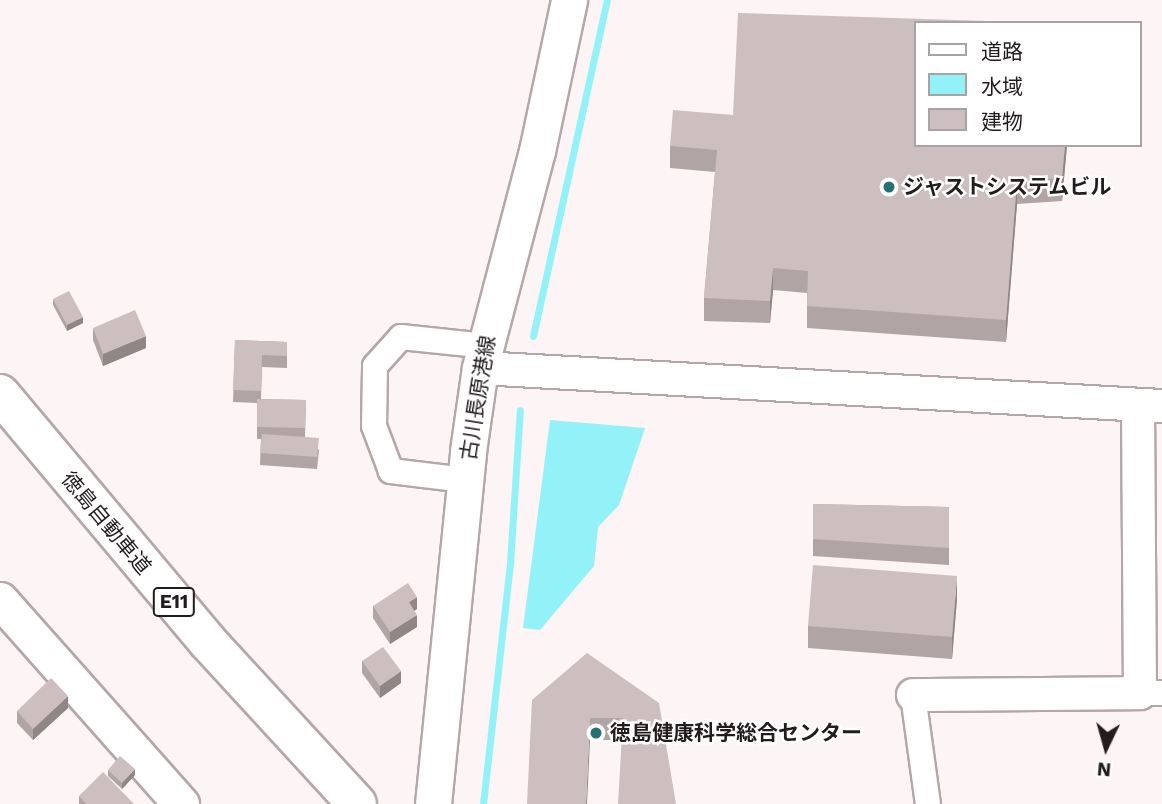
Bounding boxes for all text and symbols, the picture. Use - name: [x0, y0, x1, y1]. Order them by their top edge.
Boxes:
- legend: [914, 21, 1141, 147]
- text: 道路: [981, 39, 1023, 64]
- text: 水域: [981, 74, 1023, 99]
- text: 建物: [981, 109, 1023, 134]
- place label: ジャストシステムビル: [903, 174, 1113, 200]
- marker: ジャストシステムビル: [881, 179, 897, 195]
- street label: 古川長原港線: [456, 334, 500, 462]
- street label: 徳島自動車道: [56, 467, 156, 579]
- road number: E11: [151, 586, 197, 618]
- north arrow: [1071, 713, 1141, 783]
- place label: 徳島健康科学総合センター: [610, 720, 862, 746]
- marker: 徳島健康科学総合センター: [588, 725, 604, 741]
- text: N: [1096, 757, 1112, 781]

